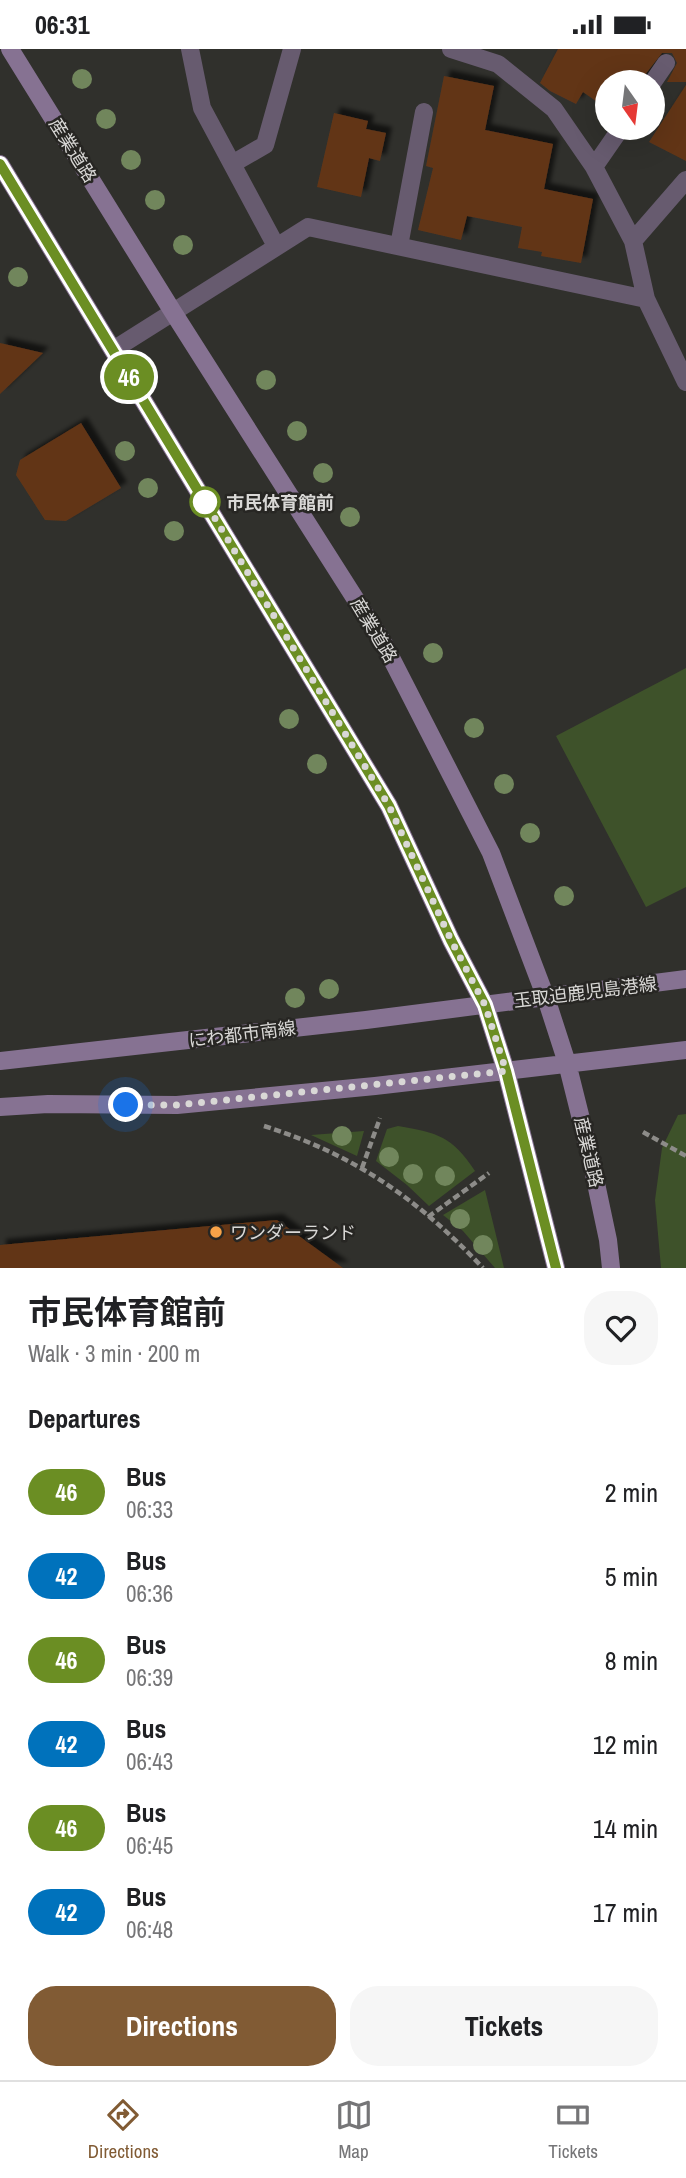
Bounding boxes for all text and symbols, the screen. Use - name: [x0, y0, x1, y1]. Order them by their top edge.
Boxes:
- text: 06:31: [35, 7, 90, 42]
- north arrow: [595, 70, 665, 140]
- map controls: [595, 70, 665, 140]
- street label: 産業道路: [43, 113, 103, 187]
- line badge: 46: [97, 354, 160, 400]
- text: 46: [118, 361, 140, 393]
- marker: 市民体育館前: [190, 487, 220, 517]
- place label: 市民体育館前: [226, 490, 334, 515]
- street label: 産業道路: [345, 593, 403, 667]
- street label: 玉取迫鹿児島港線: [512, 971, 658, 1013]
- street label: にわ都市南線: [187, 1015, 297, 1053]
- your location: [108, 1087, 143, 1122]
- street label: 産業道路: [569, 1114, 609, 1190]
- place label: ワンダーランド: [230, 1220, 356, 1245]
- marker: ワンダーランド: [208, 1224, 224, 1240]
- text: 市民体育館前: [28, 1290, 226, 1334]
- button: heart: [584, 1291, 658, 1365]
- text: Walk · 3 min · 200 m: [28, 1338, 200, 1369]
- text: Departures: [28, 1401, 141, 1436]
- text: Bus: [126, 1459, 166, 1494]
- text: 2 min: [605, 1475, 658, 1510]
- text: 46: [56, 1476, 77, 1508]
- text: 06:33: [126, 1494, 173, 1525]
- text: Bus: [126, 1543, 166, 1578]
- text: 5 min: [605, 1559, 658, 1594]
- text: 42: [56, 1560, 77, 1592]
- text: 06:36: [126, 1578, 173, 1609]
- text: Bus: [126, 1627, 166, 1662]
- text: 8 min: [605, 1643, 658, 1678]
- text: 46: [56, 1644, 77, 1676]
- text: 06:39: [126, 1662, 173, 1693]
- text: Bus: [126, 1711, 166, 1746]
- text: 12 min: [593, 1727, 658, 1762]
- text: 42: [56, 1728, 77, 1760]
- text: 06:43: [126, 1746, 173, 1777]
- text: Bus: [126, 1795, 166, 1830]
- text: 14 min: [593, 1811, 658, 1846]
- text: 46: [56, 1812, 77, 1844]
- text: 06:45: [126, 1830, 173, 1861]
- text: Bus: [126, 1879, 166, 1914]
- text: 17 min: [593, 1895, 658, 1930]
- text: 42: [56, 1896, 77, 1928]
- text: 06:48: [126, 1914, 173, 1945]
- button: Directions: [28, 1986, 336, 2066]
- button: Tickets: [350, 1986, 658, 2066]
- tab: Directions: [88, 2096, 159, 2164]
- tab: Map: [335, 2096, 373, 2164]
- tab: Tickets: [548, 2096, 598, 2164]

